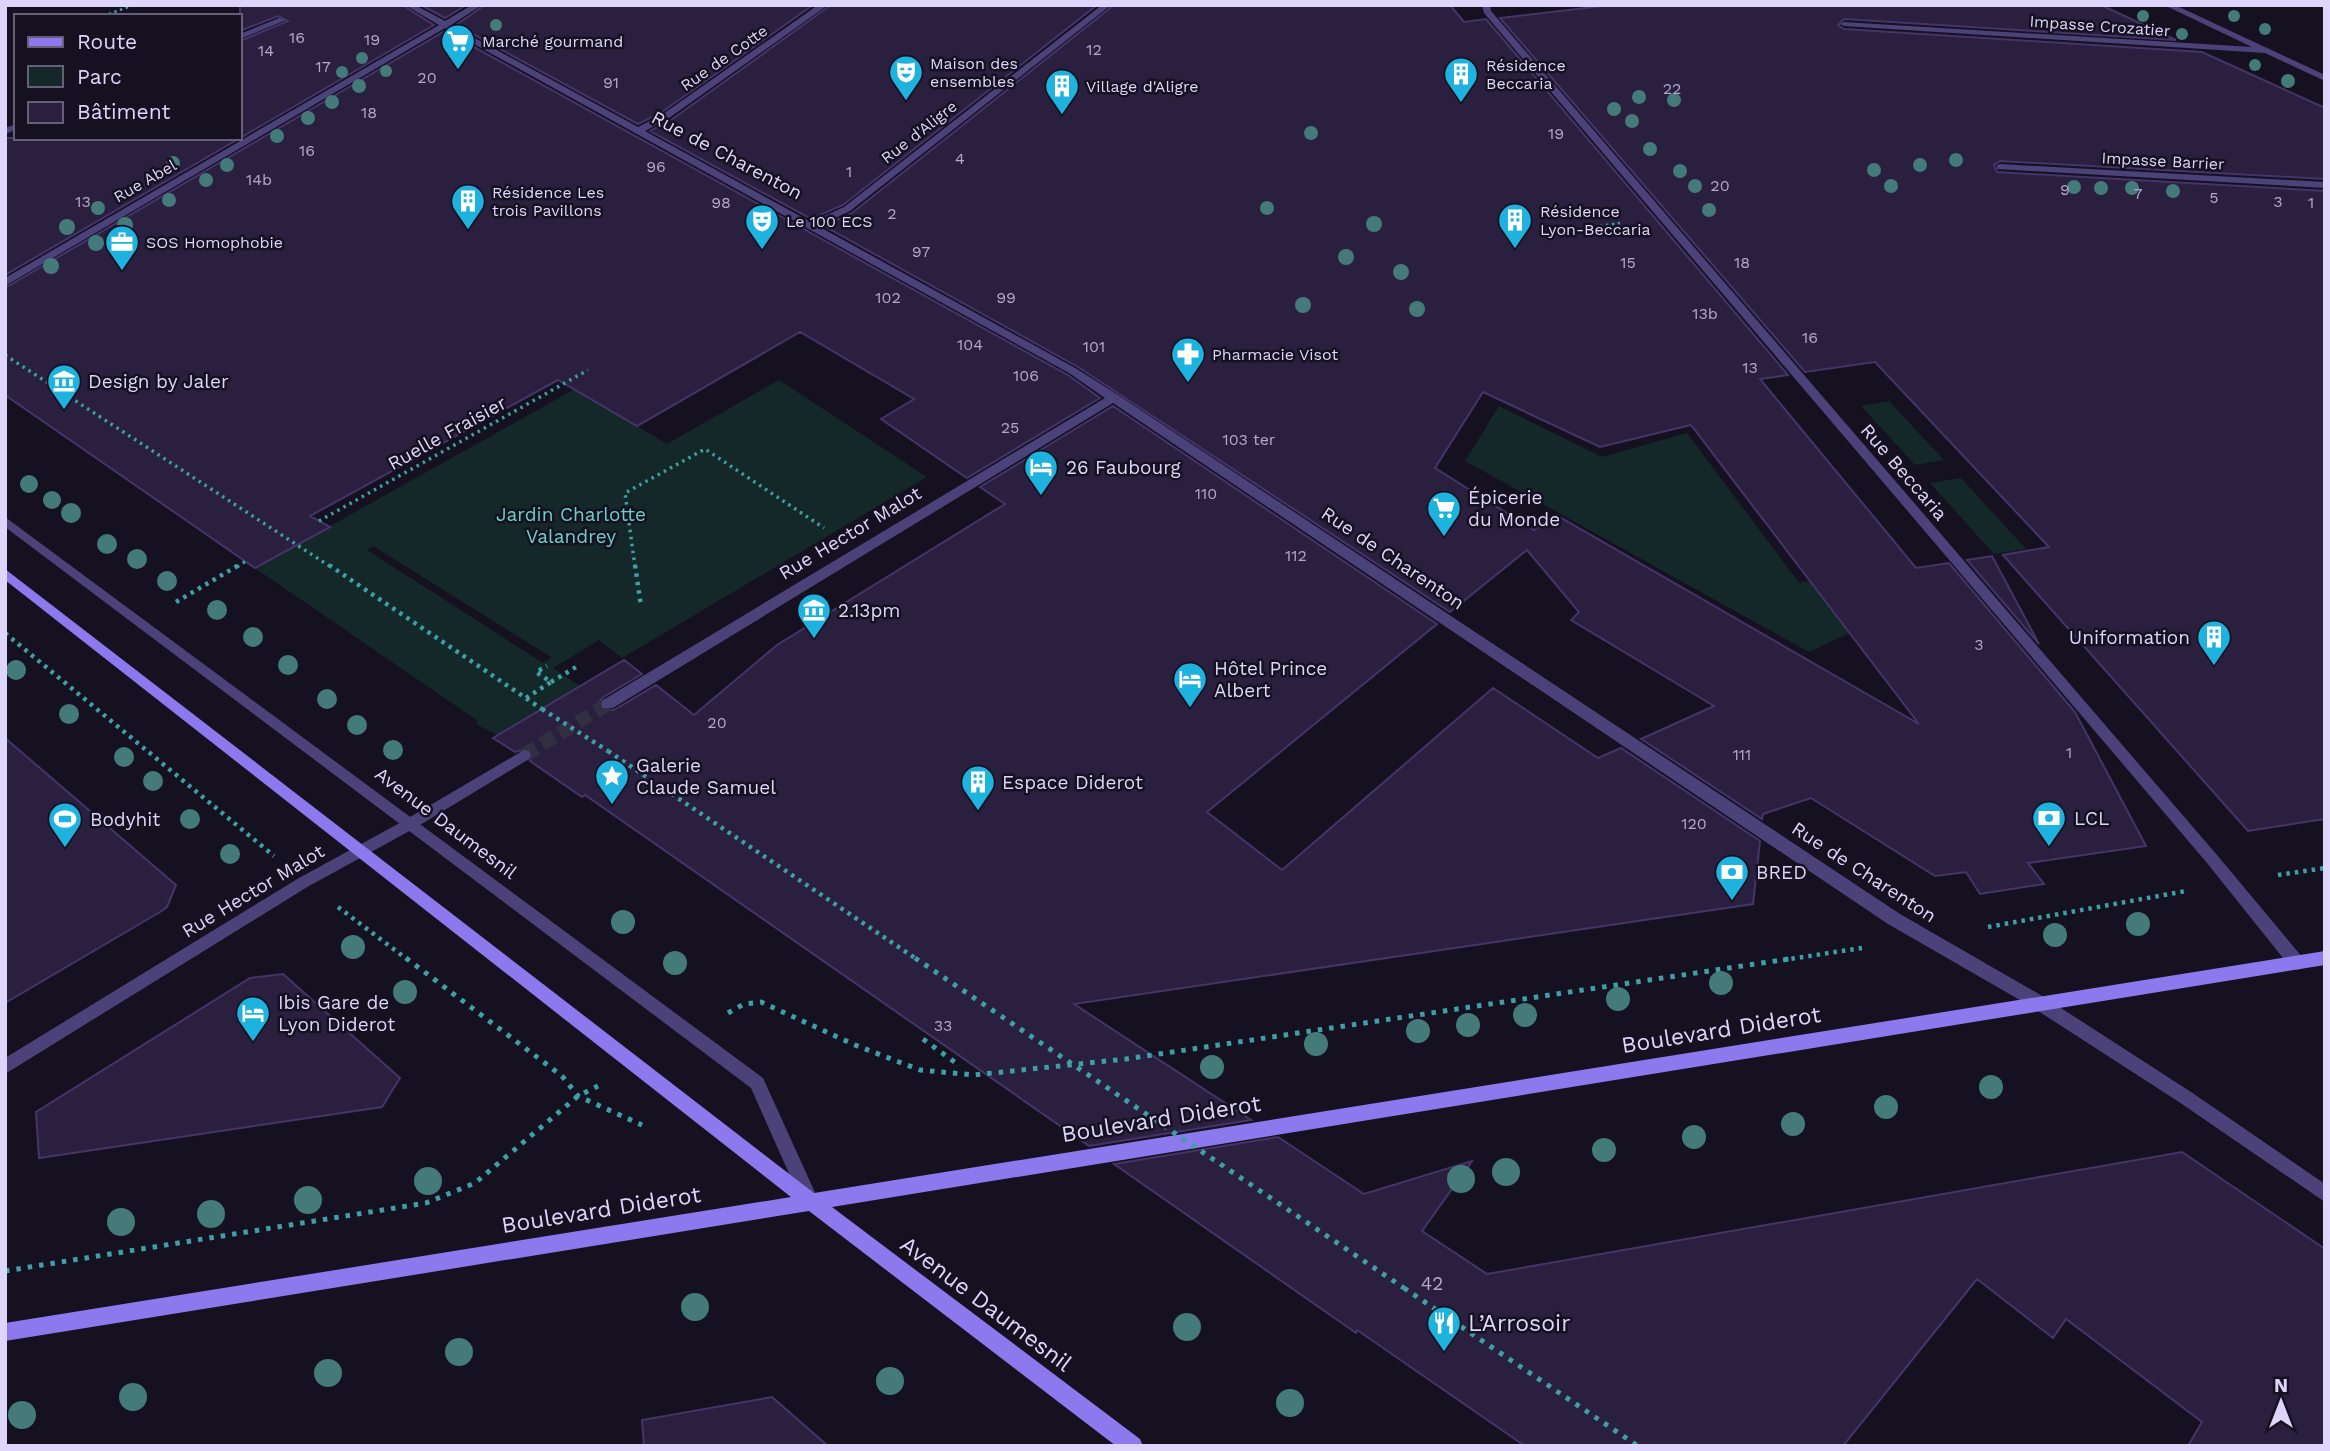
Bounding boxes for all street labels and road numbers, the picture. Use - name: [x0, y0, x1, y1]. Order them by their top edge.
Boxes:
- street label: Impasse Crozatier: [2029, 12, 2172, 40]
- street label: Rue de Cotte: [677, 21, 771, 95]
- street label: Rue d'Aligre: [877, 97, 961, 167]
- street label: Rue de Charenton: [648, 105, 806, 205]
- street label: Impasse Barrier: [2101, 148, 2225, 174]
- street label: Rue Abel: [110, 155, 180, 207]
- street label: Ruelle Fraisier: [384, 391, 511, 475]
- street label: Rue Beccaria: [1856, 419, 1952, 525]
- street label: Rue Hector Malot: [775, 481, 925, 585]
- street label: Rue de Charenton: [1317, 502, 1469, 614]
- street label: Avenue Daumesnil: [371, 762, 522, 884]
- street label: Rue de Charenton: [1787, 817, 1941, 927]
- street label: Rue Hector Malot: [178, 839, 328, 943]
- street label: Boulevard Diderot: [1619, 1001, 1823, 1059]
- street label: Boulevard Diderot: [1059, 1090, 1263, 1148]
- street label: Boulevard Diderot: [499, 1181, 703, 1239]
- street label: Avenue Daumesnil: [895, 1231, 1077, 1377]

